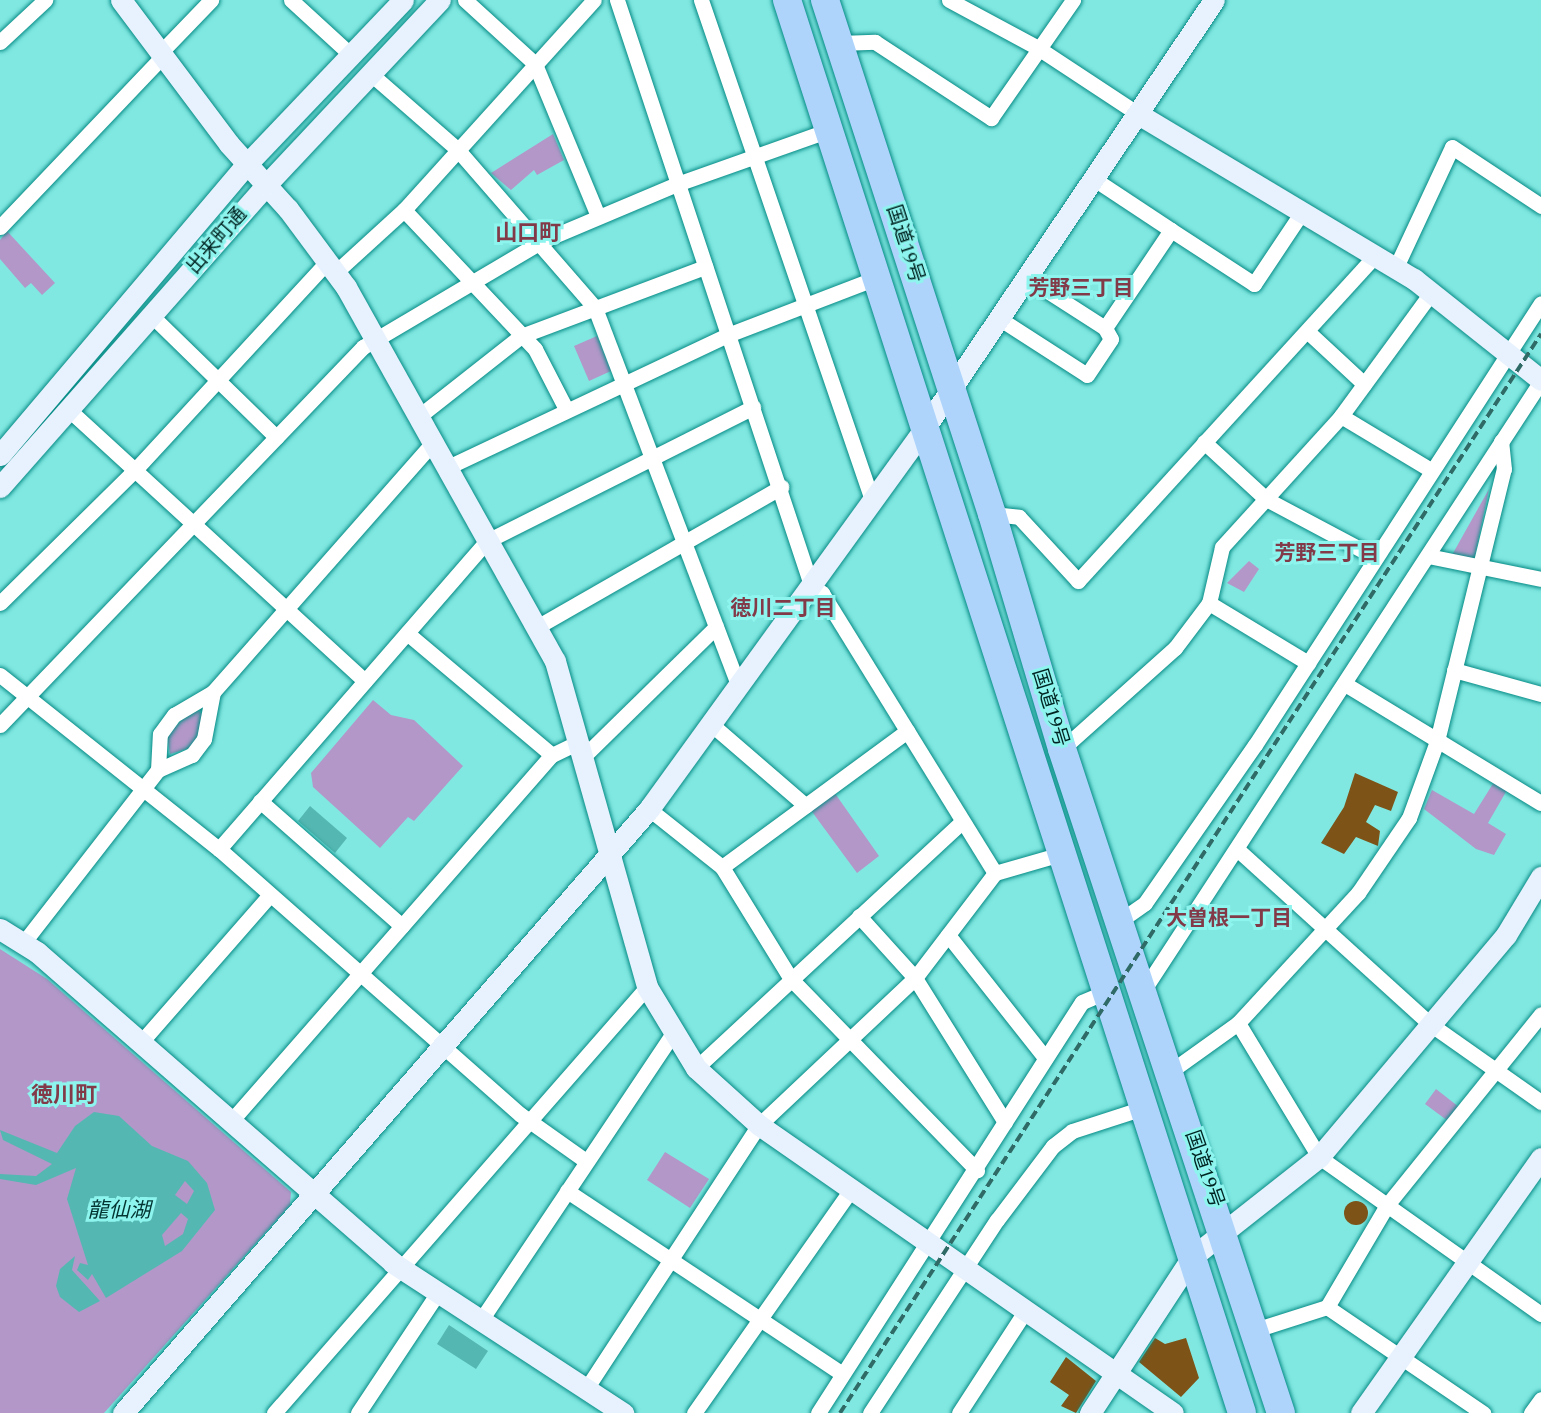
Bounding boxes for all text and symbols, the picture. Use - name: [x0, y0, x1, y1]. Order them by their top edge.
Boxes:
- street label: 国道19号: [881, 202, 929, 286]
- street label: 出来町通: [182, 203, 252, 279]
- district label: 山口町: [495, 221, 561, 247]
- district label: 芳野三丁目: [1029, 276, 1133, 302]
- district label: 芳野三丁目: [1275, 541, 1379, 567]
- district label: 徳川二丁目: [731, 596, 835, 622]
- street label: 国道19号: [1027, 666, 1073, 750]
- district label: 大曽根一丁目: [1166, 906, 1292, 932]
- district label: 徳川町: [31, 1083, 97, 1109]
- street label: 国道19号: [1180, 1127, 1228, 1211]
- water label: 龍仙湖: [88, 1198, 150, 1224]

